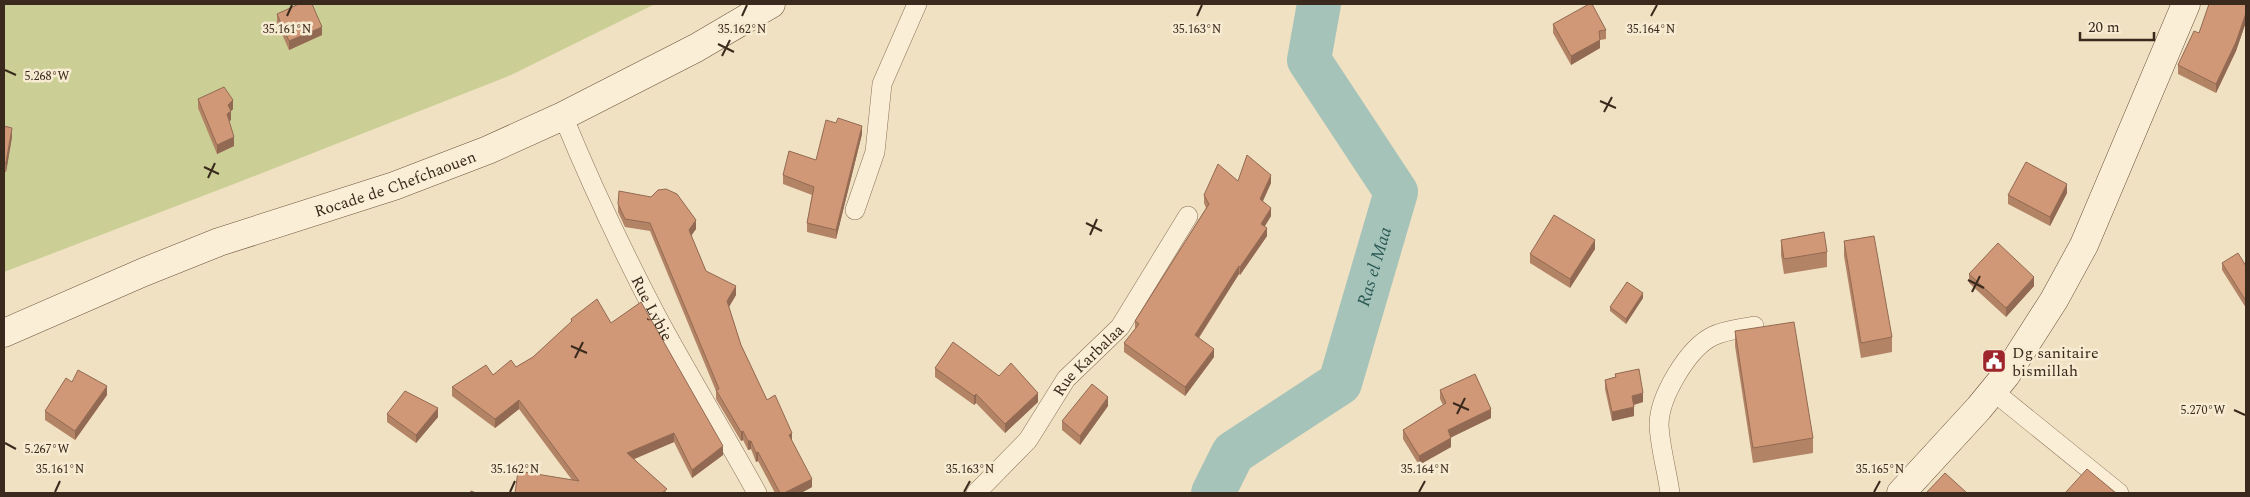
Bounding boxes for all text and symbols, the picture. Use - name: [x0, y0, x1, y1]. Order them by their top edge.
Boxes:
- scale bar: [2080, 10, 2154, 42]
- text: 20 m: [2088, 16, 2120, 39]
- text: 35.161°N: [263, 20, 311, 39]
- text: 35.162°N: [718, 20, 766, 39]
- text: 35.163°N: [1173, 20, 1221, 39]
- text: 35.164°N: [1627, 20, 1675, 39]
- text: 5.268°W: [25, 67, 70, 86]
- street label: Rocade de Chefchaouen: [311, 145, 480, 224]
- water label: Ras el Maa: [1350, 224, 1399, 310]
- street label: Rue Lybie: [625, 272, 679, 346]
- street label: Rue Karbalaa: [1047, 318, 1130, 401]
- place label: Dg sanitaire bismillah: [2012, 341, 2099, 383]
- public building icon: Dg sanitaire bismillah: [1981, 348, 2007, 374]
- text: 5.270°W: [2181, 401, 2226, 420]
- text: 5.267°W: [25, 440, 70, 459]
- text: 35.161°N: [36, 460, 84, 479]
- text: 35.162°N: [491, 460, 539, 479]
- text: 35.163°N: [946, 460, 994, 479]
- text: 35.164°N: [1401, 460, 1449, 479]
- text: 35.165°N: [1856, 460, 1904, 479]

